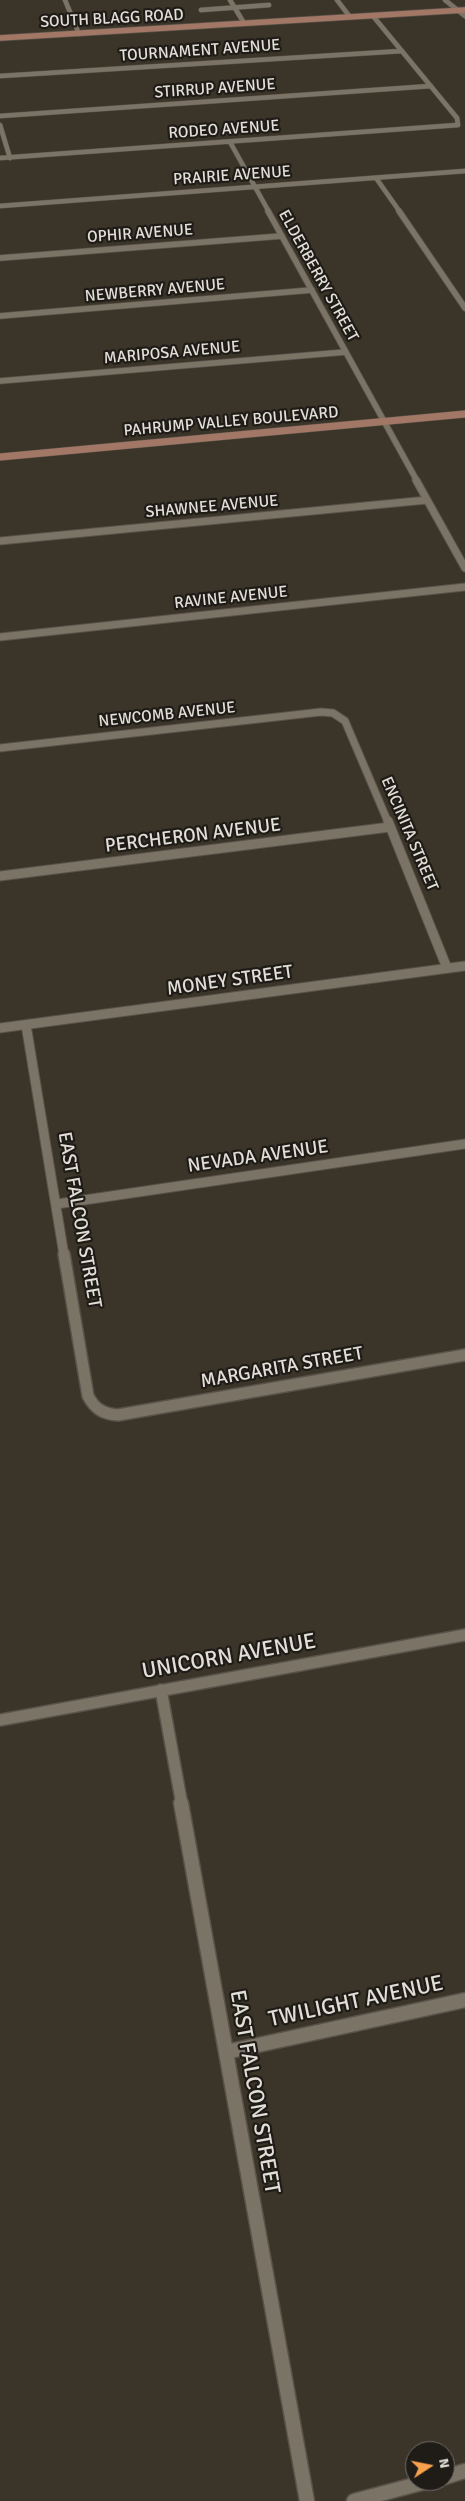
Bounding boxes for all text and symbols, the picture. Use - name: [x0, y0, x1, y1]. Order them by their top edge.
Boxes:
- street label: SOUTH BLAGG ROAD: [40, 6, 184, 32]
- street label: TOURNAMENT AVENUE: [119, 36, 281, 66]
- street label: STIRRUP AVENUE: [154, 75, 276, 103]
- street label: RODEO AVENUE: [168, 117, 280, 143]
- street label: PRAIRIE AVENUE: [173, 162, 291, 190]
- street label: ELDERBERRY STREET: [274, 207, 362, 345]
- street label: OPHIR AVENUE: [86, 221, 194, 247]
- street label: NEWBERRY AVENUE: [84, 275, 226, 307]
- street label: MARIPOSA AVENUE: [103, 337, 241, 369]
- street label: PAHRUMP VALLEY BOULEVARD: [123, 403, 339, 441]
- street label: SHAWNEE AVENUE: [145, 492, 279, 522]
- street label: RAVINE AVENUE: [173, 583, 289, 613]
- street label: NEWCOMB AVENUE: [98, 698, 236, 732]
- street label: ENCINITA STREET: [376, 774, 442, 894]
- street label: PERCHERON AVENUE: [104, 814, 282, 858]
- street label: MONEY STREET: [166, 961, 294, 1001]
- street label: EAST FALCON STREET: [52, 1130, 106, 1310]
- street label: NEVADA AVENUE: [186, 1136, 330, 1178]
- street label: MARGARITA STREET: [199, 1342, 365, 1394]
- street label: UNICORN AVENUE: [140, 1629, 318, 1685]
- street label: TWILIGHT AVENUE: [266, 1971, 446, 2033]
- street label: EAST FALCON STREET: [223, 1988, 285, 2196]
- north arrow: [405, 2441, 455, 2491]
- text: N: [435, 2457, 454, 2470]

